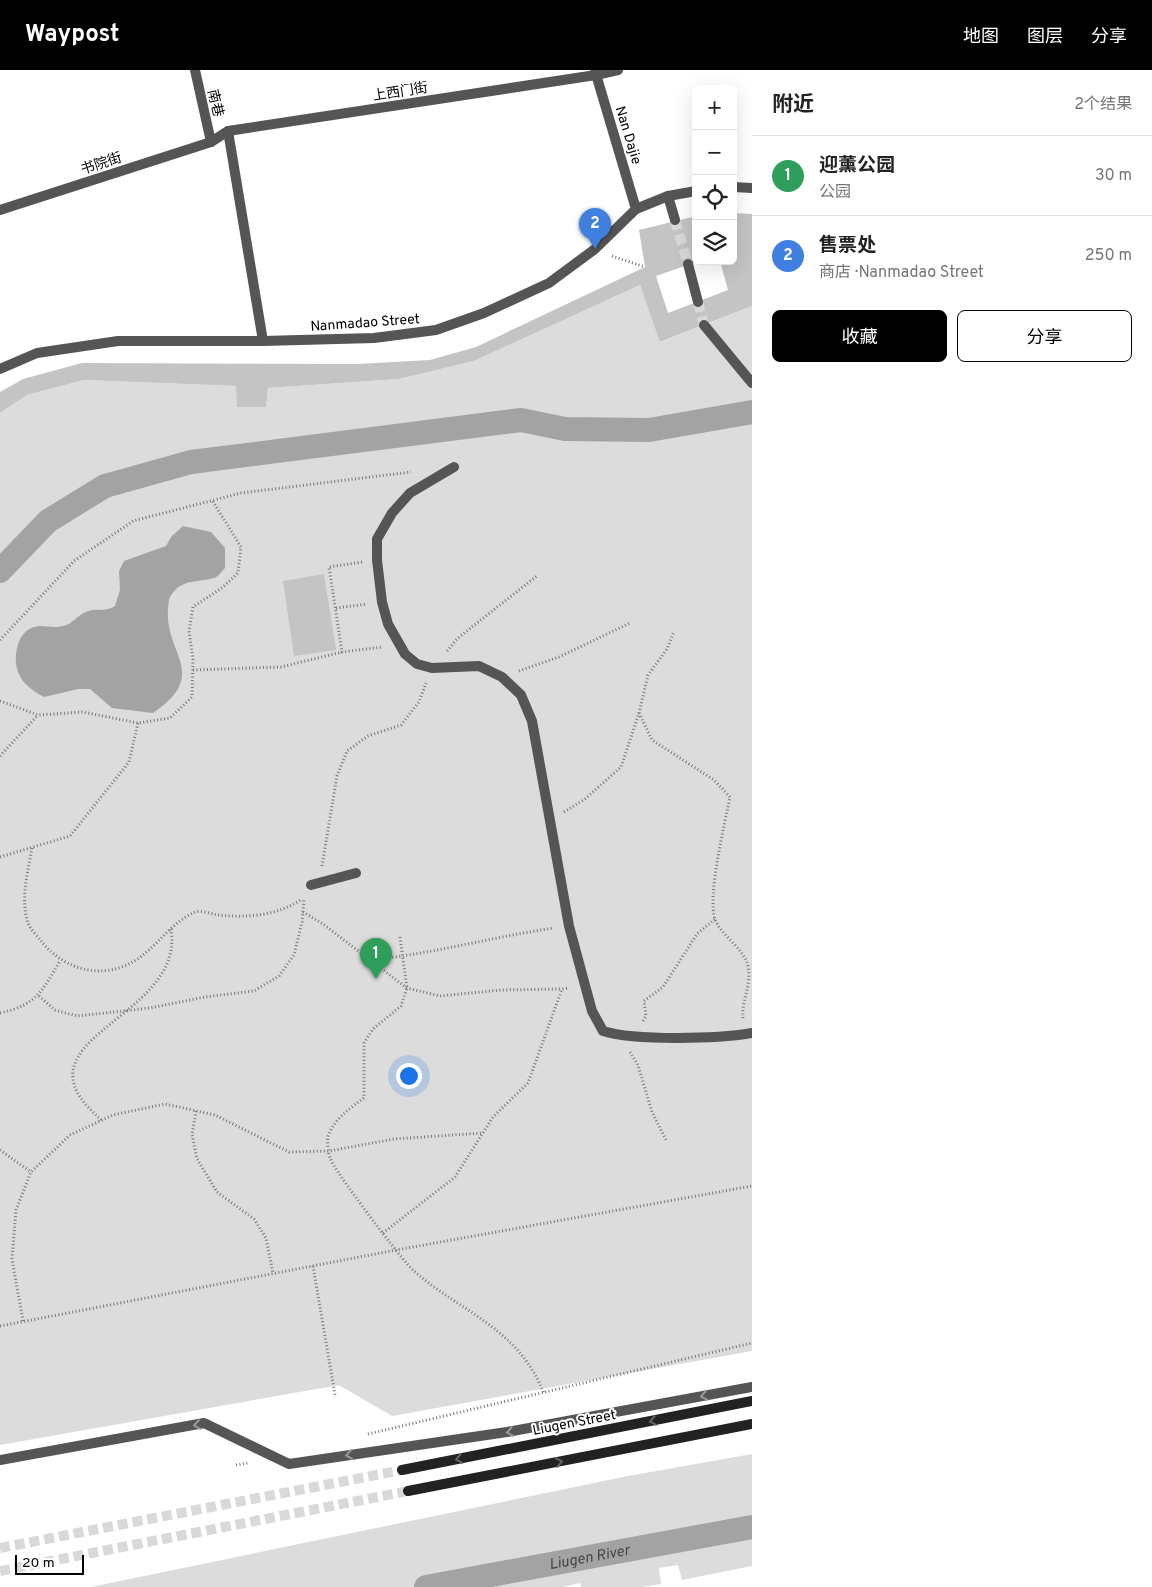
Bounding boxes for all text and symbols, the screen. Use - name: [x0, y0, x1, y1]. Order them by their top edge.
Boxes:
- text: Waypost: [25, 20, 119, 50]
- text: 地图: [963, 26, 999, 49]
- text: 图层: [1027, 26, 1063, 49]
- text: 分享: [1091, 26, 1127, 49]
- street label: 上西门街: [371, 80, 429, 105]
- map controls: [692, 85, 737, 265]
- button: +: [692, 85, 737, 130]
- street label: 南巷: [203, 88, 226, 119]
- text: 附近: [772, 92, 814, 119]
- text: 2个结果: [1074, 95, 1132, 115]
- street label: Nan Dajie: [611, 104, 644, 167]
- button: −: [692, 130, 737, 175]
- street label: 书院街: [79, 150, 124, 179]
- text: 迎薰公园: [819, 154, 895, 178]
- text: 1: [785, 166, 791, 186]
- text: 30 m: [1095, 166, 1132, 186]
- button: locate: [692, 175, 737, 220]
- text: 公园: [819, 183, 851, 203]
- pin: 2: [579, 208, 611, 249]
- button: layers: [692, 220, 737, 265]
- text: 售票处: [819, 234, 876, 258]
- text: 2: [783, 246, 793, 266]
- text: 250 m: [1085, 246, 1132, 266]
- text: 商店 · Nanmadao Street: [819, 263, 984, 283]
- button: 收藏: [772, 310, 947, 362]
- button: 分享: [957, 310, 1132, 362]
- street label: Nanmadao Street: [310, 311, 420, 336]
- pin: 1: [360, 938, 392, 979]
- your location: [396, 1063, 422, 1089]
- one-way arrow: [700, 1390, 708, 1400]
- street label: Liugen Street: [531, 1407, 617, 1440]
- one-way arrow: [648, 1415, 657, 1425]
- one-way arrow: [192, 1419, 201, 1429]
- one-way arrow: [506, 1426, 514, 1436]
- one-way arrow: [345, 1450, 353, 1460]
- one-way arrow: [454, 1453, 463, 1463]
- one-way arrow: [554, 1457, 563, 1467]
- water label: Liugen River: [548, 1541, 633, 1575]
- scale bar: [15, 1552, 84, 1575]
- text: 20 m: [22, 1555, 55, 1572]

